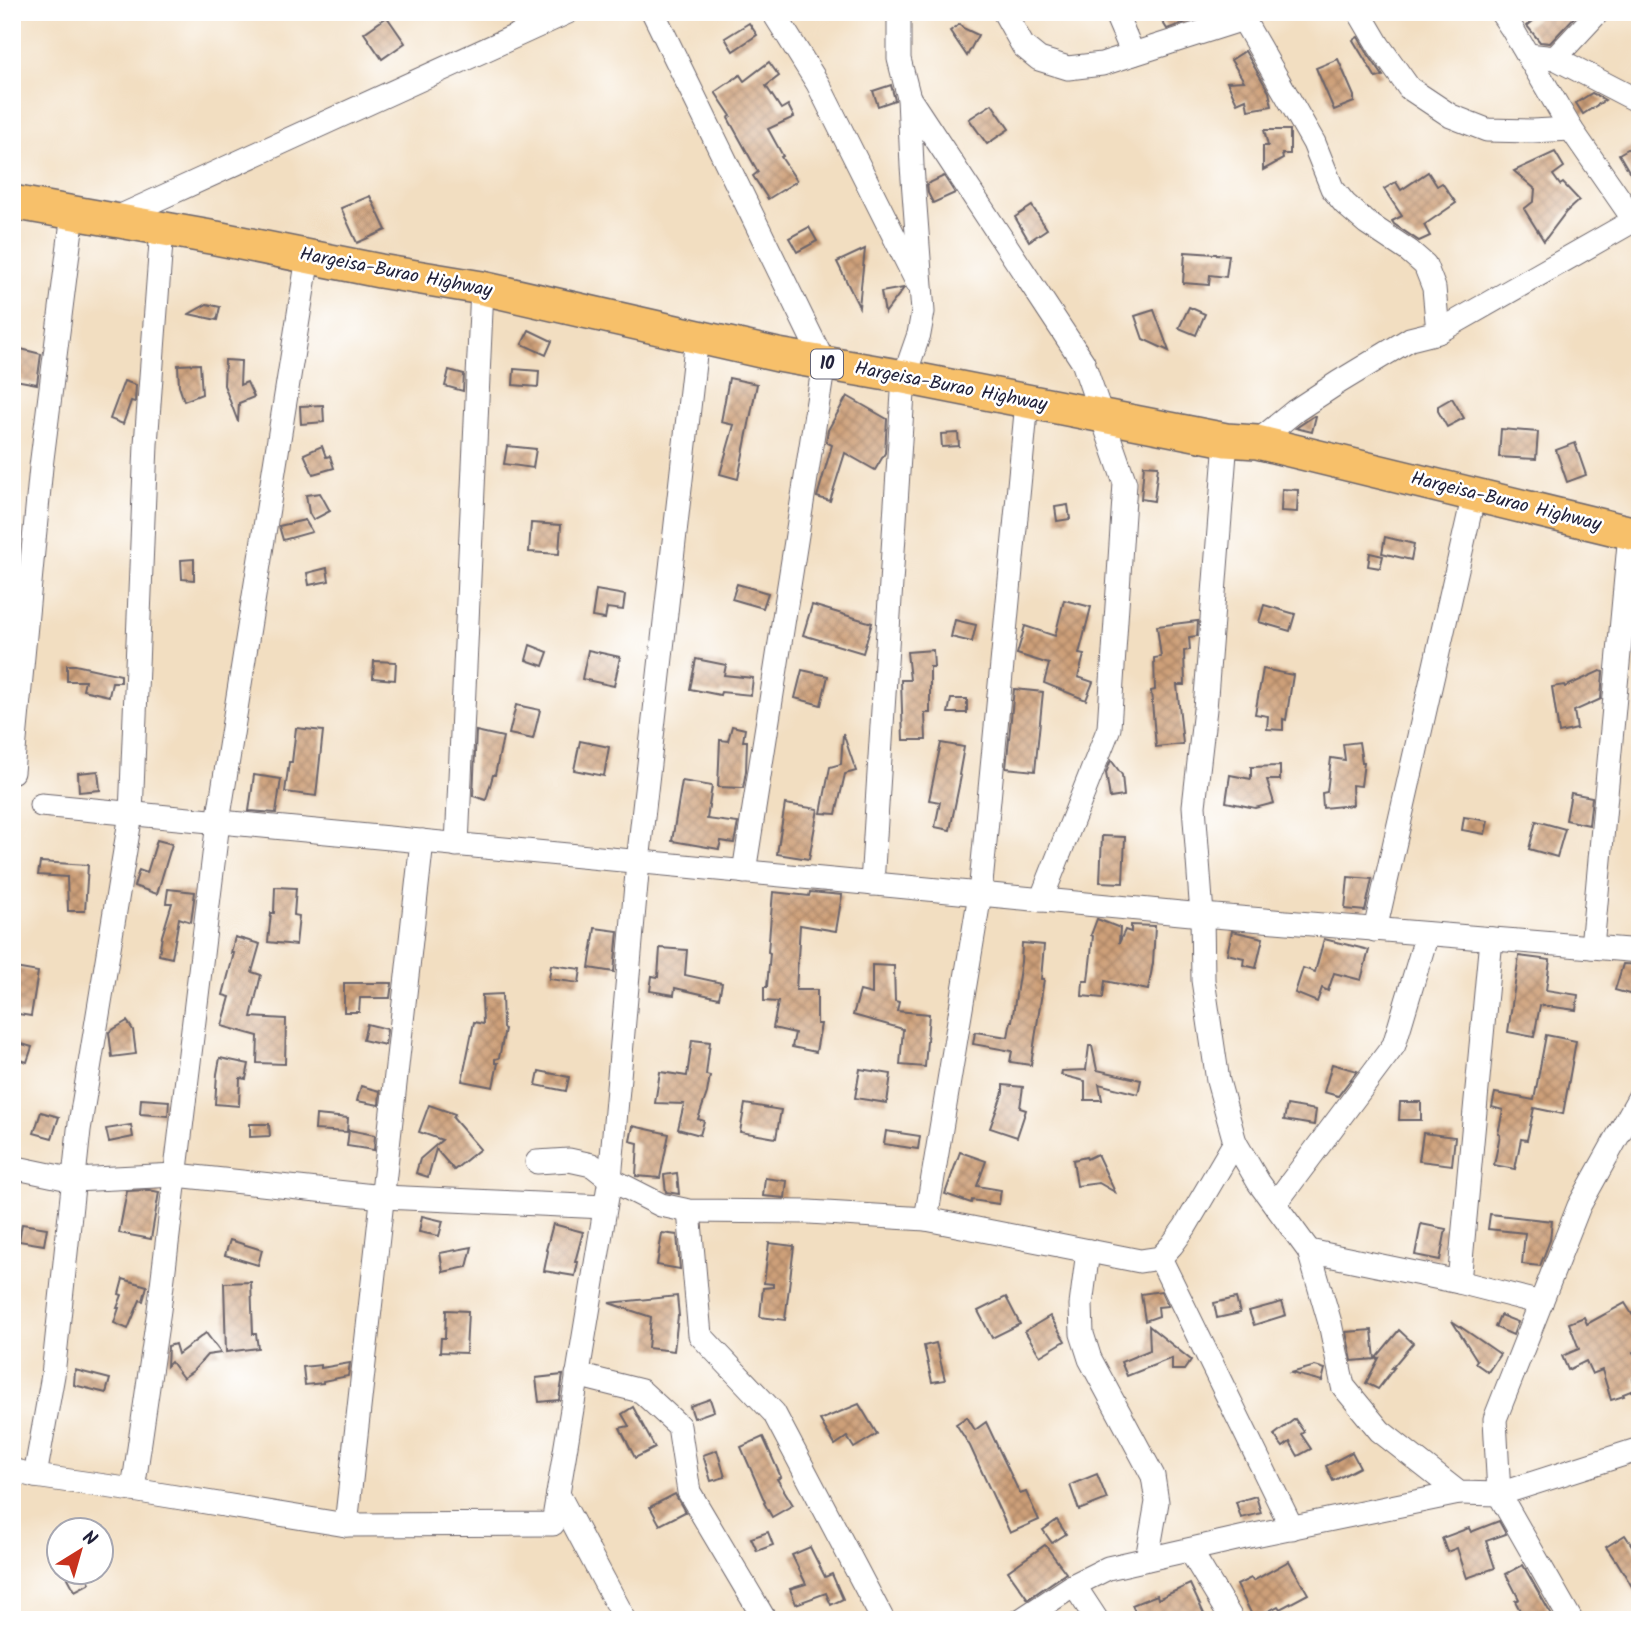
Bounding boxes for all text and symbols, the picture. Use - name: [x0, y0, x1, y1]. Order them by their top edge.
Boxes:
- street label: Hargeisa-Burao Highway: [297, 240, 496, 307]
- road number: 10: [811, 350, 843, 378]
- street label: Hargeisa-Burao Highway: [852, 354, 1051, 421]
- street label: Hargeisa-Burao Highway: [1408, 464, 1606, 540]
- north arrow: [46, 1516, 116, 1586]
- text: N: [75, 1523, 103, 1555]

